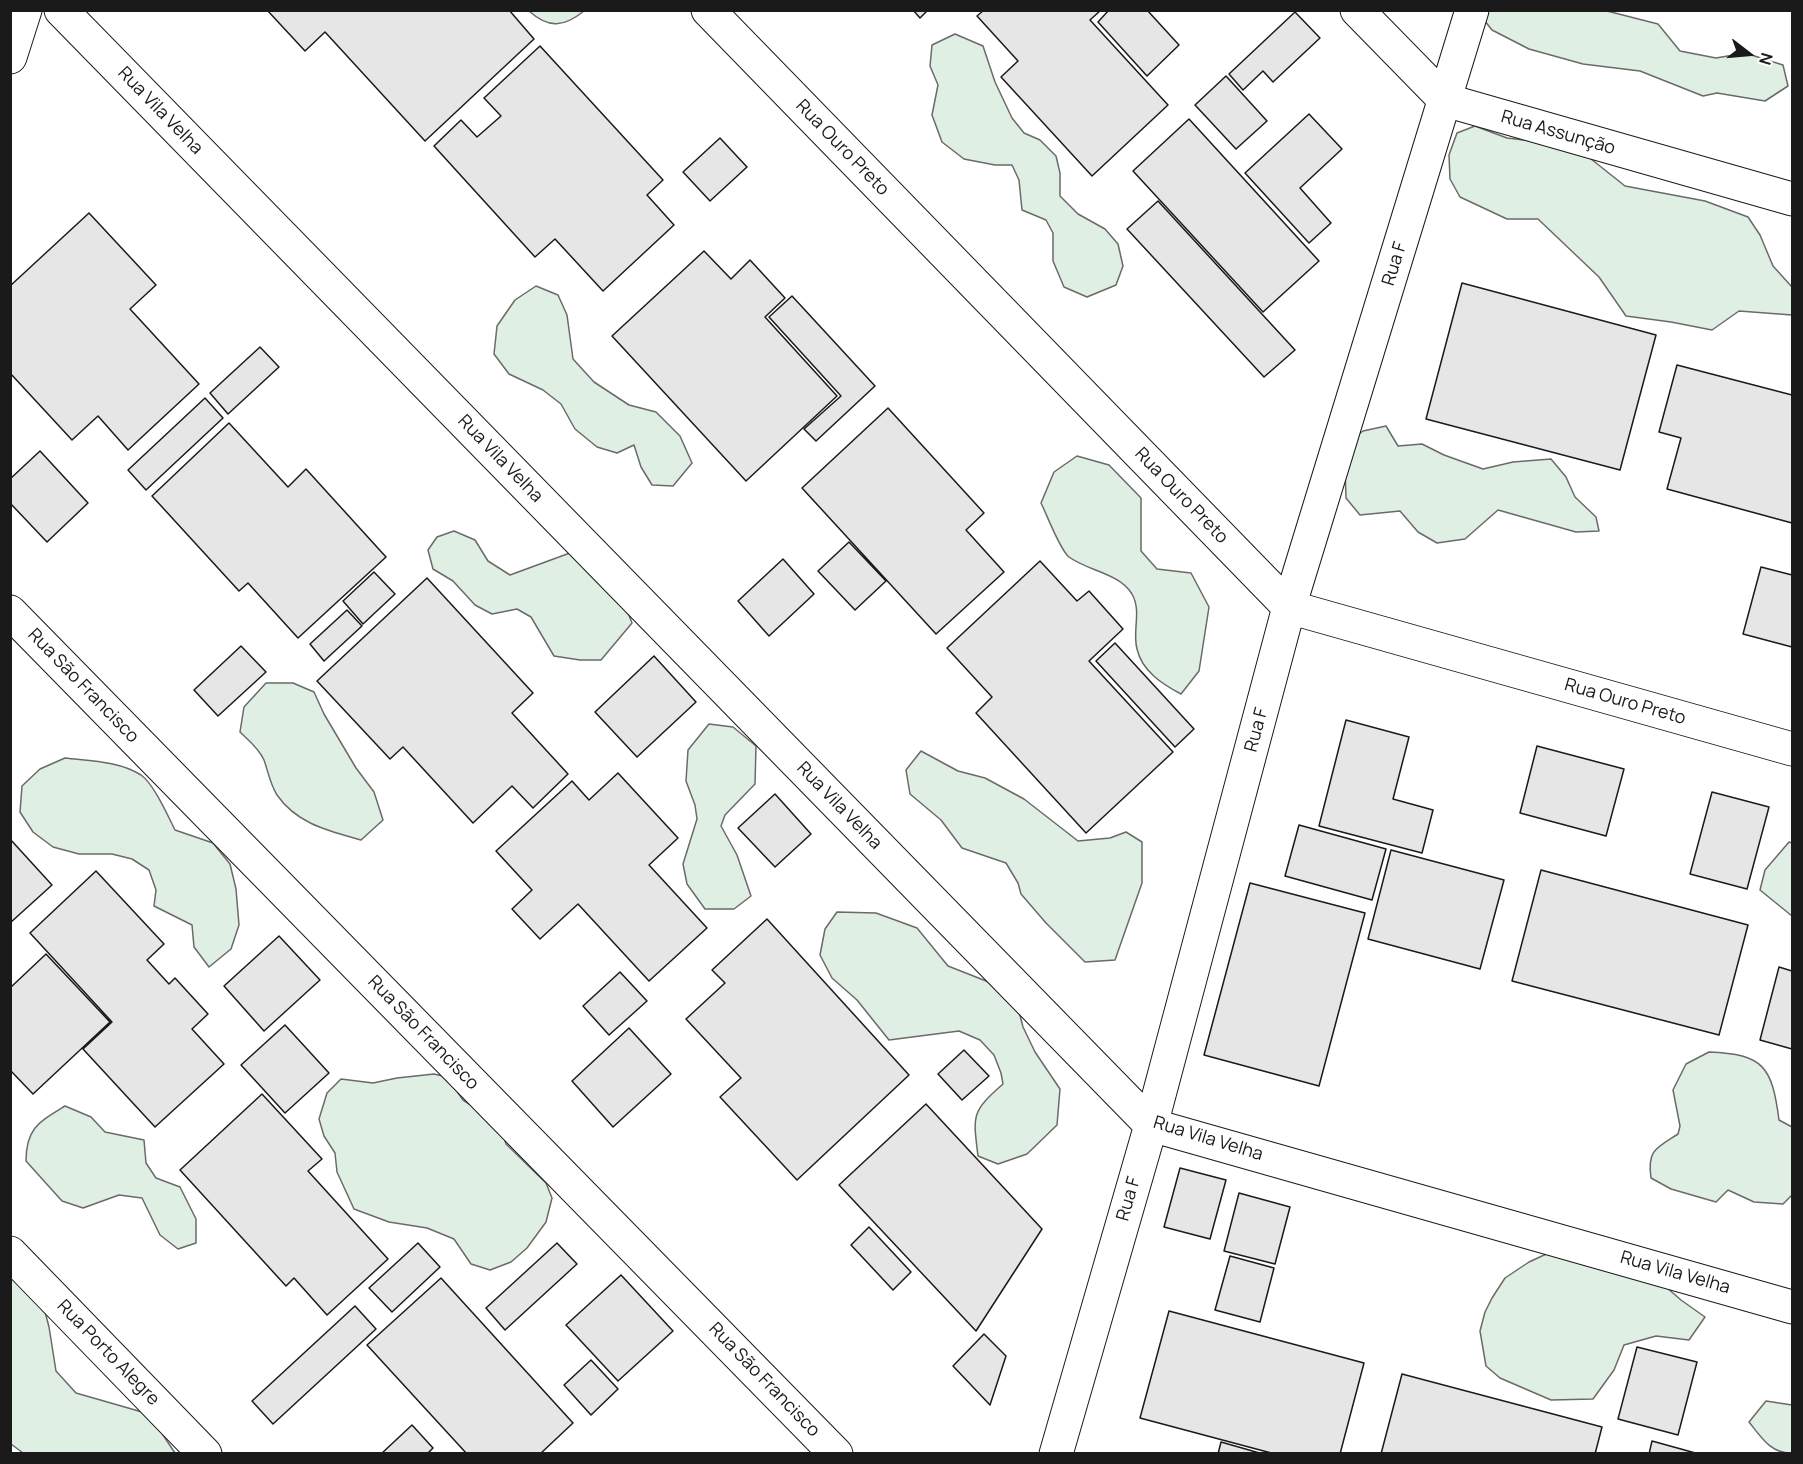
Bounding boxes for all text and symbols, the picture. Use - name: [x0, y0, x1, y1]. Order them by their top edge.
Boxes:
- north arrow: [1719, 24, 1779, 84]
- text: N: [1754, 50, 1778, 68]
- street label: Rua Vila Velha: [113, 63, 207, 159]
- street label: Rua Ouro Preto: [791, 95, 893, 201]
- street label: Rua Assunção: [1498, 106, 1618, 160]
- street label: Rua F: [1378, 239, 1412, 289]
- street label: Rua Vila Velha: [453, 411, 547, 507]
- street label: Rua Ouro Preto: [1130, 443, 1232, 549]
- street label: Rua São Francisco: [23, 624, 143, 748]
- street label: Rua Ouro Preto: [1562, 674, 1688, 730]
- street label: Rua F: [1241, 706, 1273, 754]
- street label: Rua Vila Velha: [792, 758, 886, 854]
- street label: Rua São Francisco: [363, 971, 483, 1095]
- street label: Rua Vila Velha: [1151, 1112, 1265, 1166]
- street label: Rua F: [1112, 1175, 1146, 1223]
- street label: Rua Vila Velha: [1618, 1247, 1732, 1299]
- street label: Rua Porto Alegre: [52, 1296, 164, 1410]
- street label: Rua São Francisco: [704, 1318, 824, 1442]

